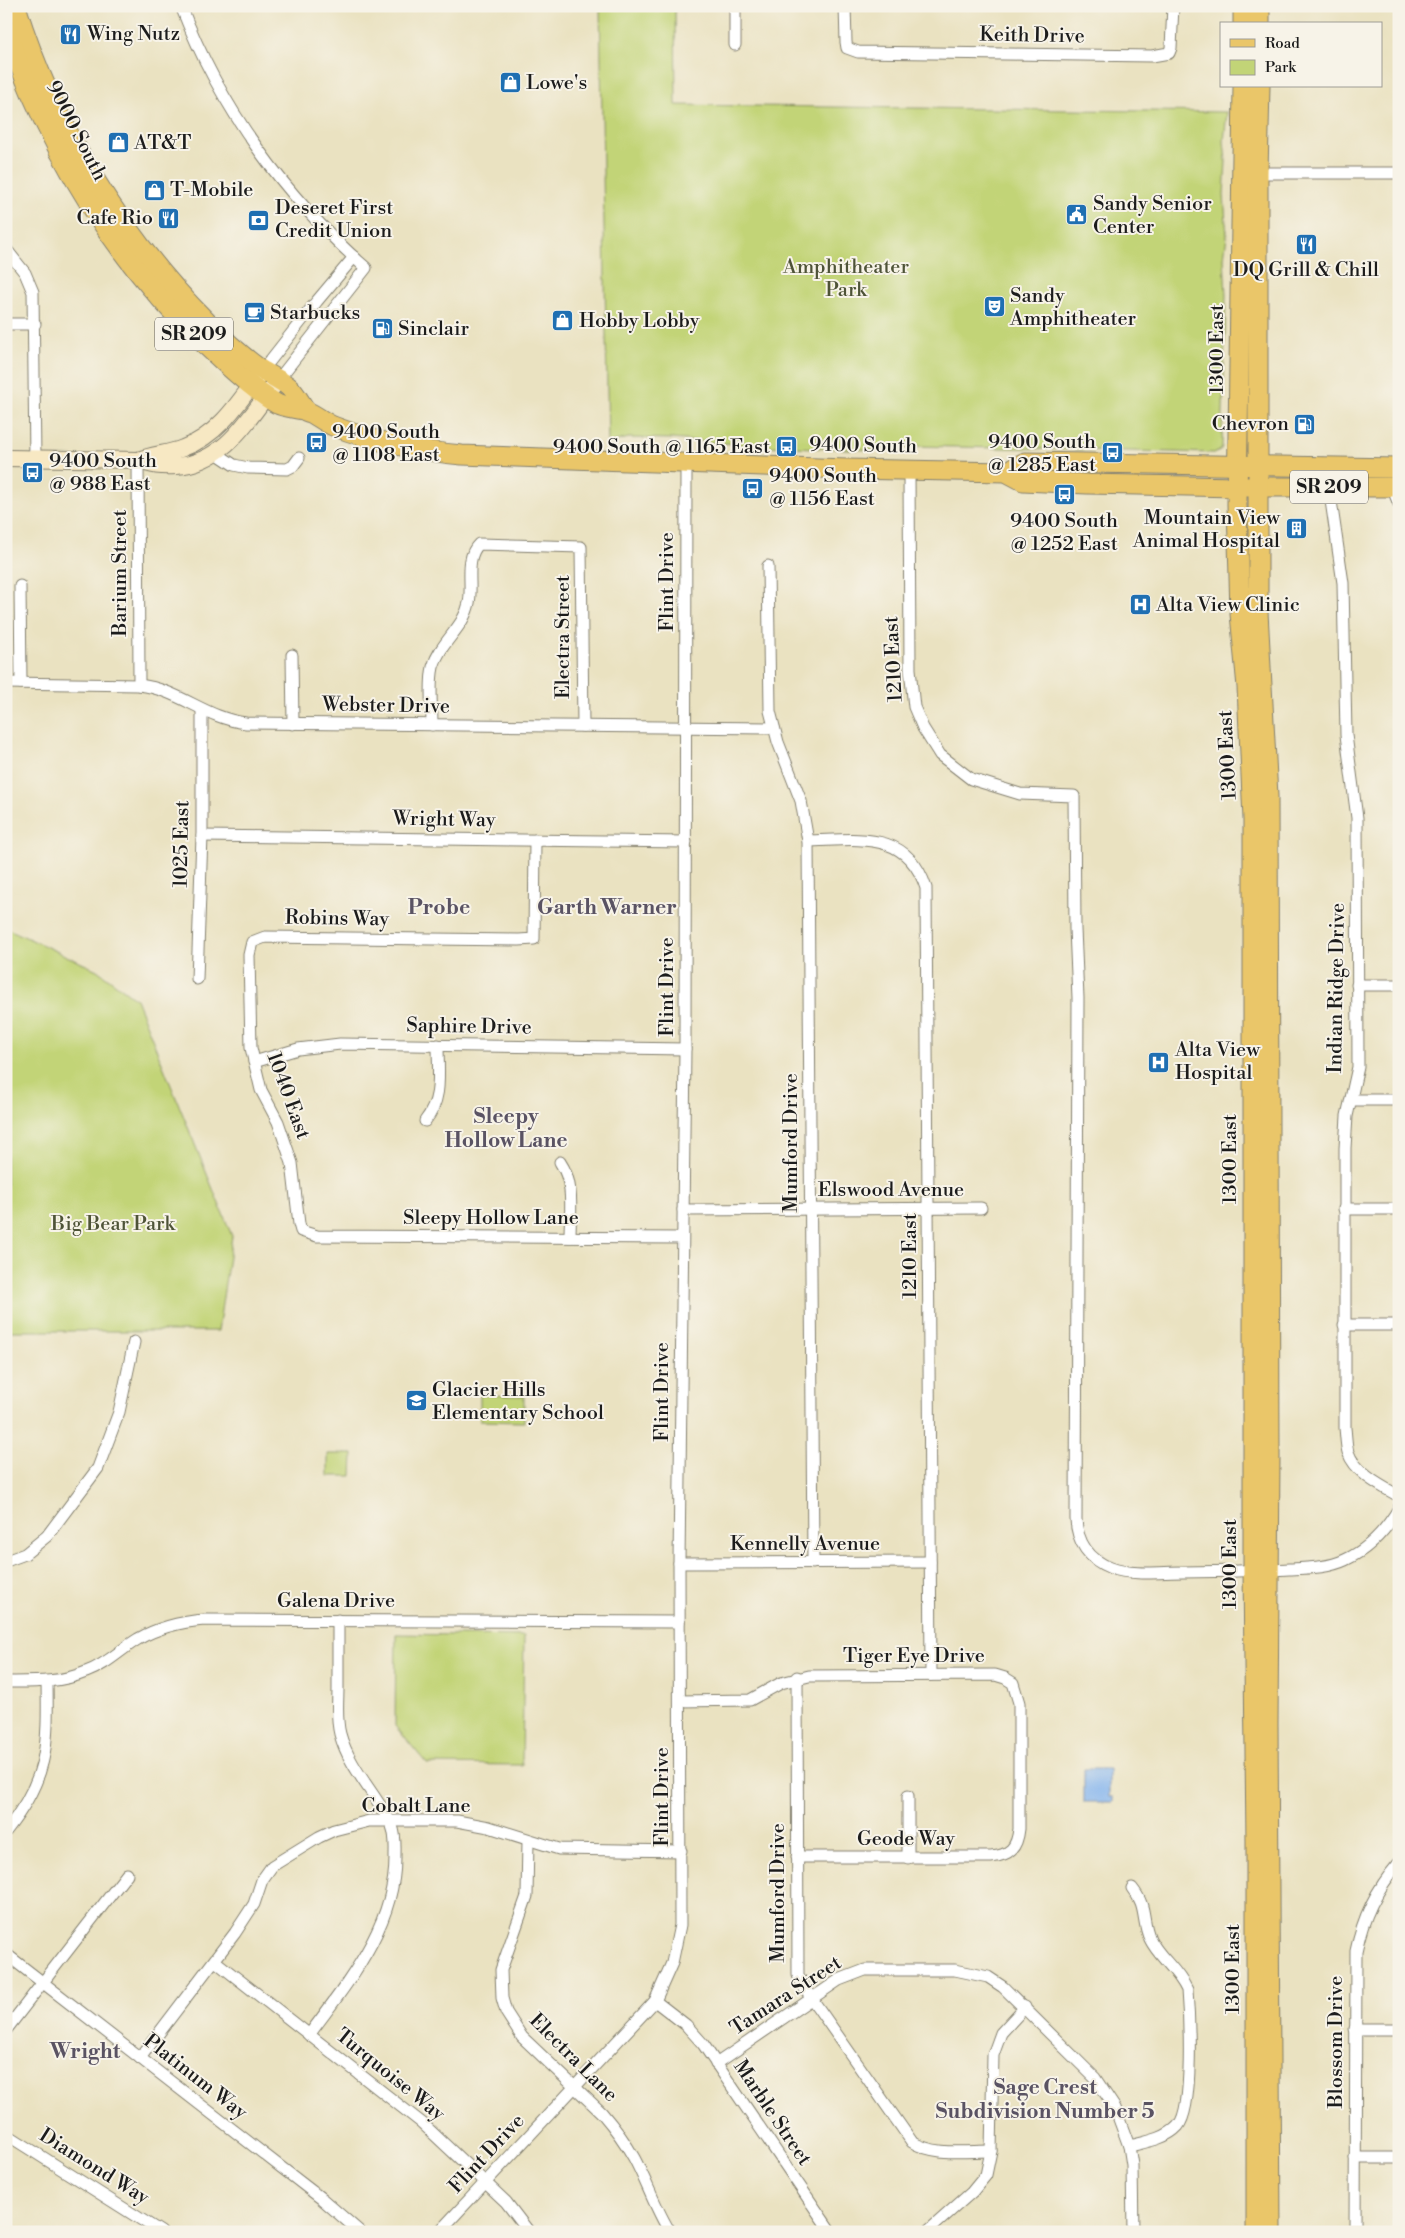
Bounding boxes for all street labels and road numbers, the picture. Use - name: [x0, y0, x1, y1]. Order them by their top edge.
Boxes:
- street label: Keith Drive: [979, 23, 1085, 49]
- street label: 9000 South: [40, 77, 112, 185]
- street label: 1300 East: [1205, 304, 1230, 394]
- road number: SR 209: [155, 318, 233, 350]
- street label: 9400 South: [809, 433, 917, 459]
- road number: SR 209: [1290, 471, 1368, 504]
- street label: Barium Street: [108, 509, 133, 638]
- street label: Flint Drive: [655, 532, 680, 632]
- street label: Electra Street: [551, 575, 576, 699]
- street label: 1210 East: [879, 615, 909, 703]
- street label: Webster Drive: [321, 692, 450, 720]
- street label: 1300 East: [1213, 709, 1243, 801]
- street label: 1025 East: [169, 800, 195, 888]
- street label: Wright Way: [391, 807, 496, 833]
- street label: Indian Ridge Drive: [1323, 902, 1351, 1074]
- street label: Robins Way: [285, 906, 390, 932]
- street label: Flint Drive: [655, 937, 680, 1037]
- street label: Saphire Drive: [406, 1013, 532, 1041]
- street label: 1040 East: [261, 1049, 315, 1143]
- street label: Mumford Drive: [779, 1073, 804, 1213]
- street label: 1300 East: [1218, 1114, 1243, 1204]
- street label: Elswood Avenue: [818, 1178, 964, 1203]
- street label: Sleepy Hollow Lane: [403, 1206, 579, 1231]
- street label: 1210 East: [898, 1213, 923, 1299]
- street label: Flint Drive: [650, 1342, 675, 1442]
- street label: 1300 East: [1218, 1519, 1243, 1609]
- street label: Kennelly Avenue: [730, 1532, 880, 1557]
- street label: Galena Drive: [277, 1589, 395, 1614]
- street label: Tiger Eye Drive: [843, 1644, 985, 1669]
- street label: Flint Drive: [650, 1747, 675, 1847]
- street label: Cobalt Lane: [362, 1794, 471, 1819]
- street label: Mumford Drive: [766, 1823, 791, 1963]
- street label: Geode Way: [857, 1827, 955, 1852]
- street label: 1300 East: [1221, 1924, 1246, 2014]
- street label: Tamara Street: [726, 1951, 846, 2041]
- street label: Blossom Drive: [1324, 1976, 1349, 2109]
- street label: Electra Lane: [523, 2008, 623, 2108]
- street label: Turquoise Way: [330, 2023, 450, 2127]
- street label: Platinum Way: [138, 2029, 252, 2125]
- street label: Marble Street: [727, 2055, 817, 2171]
- street label: Flint Drive: [444, 2109, 530, 2199]
- street label: Diamond Way: [34, 2123, 154, 2211]

